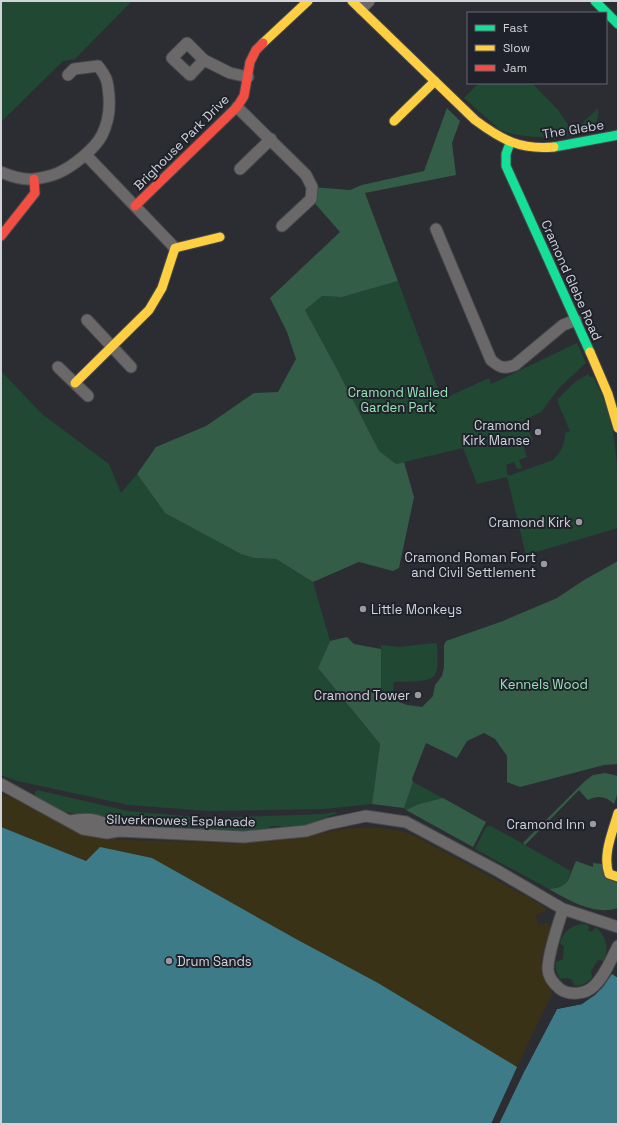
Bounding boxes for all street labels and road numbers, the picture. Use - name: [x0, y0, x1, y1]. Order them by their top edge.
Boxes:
- street label: Brighouse Park Drive: [130, 91, 233, 194]
- street label: The Glebe: [541, 116, 605, 143]
- street label: Cramond Glebe Road: [537, 217, 606, 343]
- street label: Silverknowes Esplanade: [106, 811, 256, 830]

